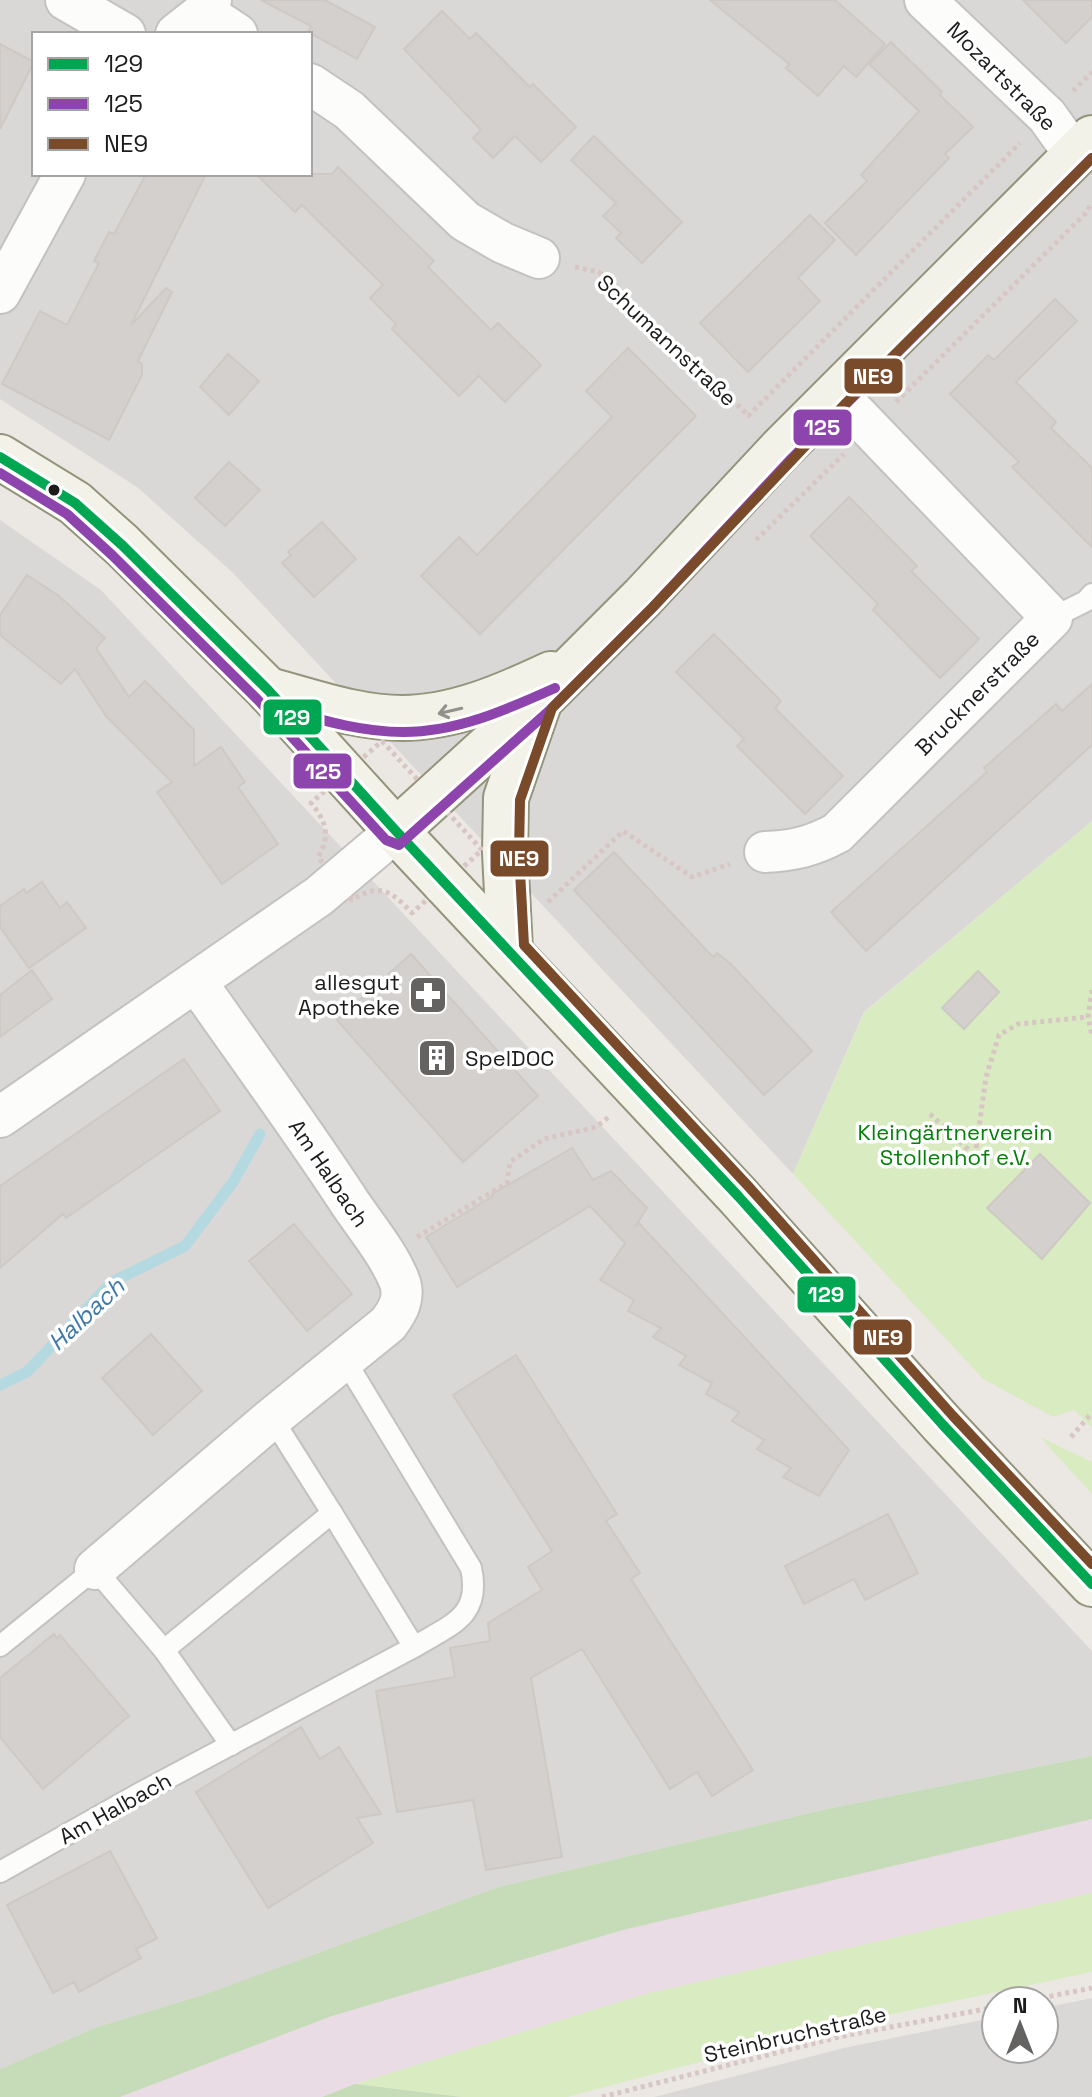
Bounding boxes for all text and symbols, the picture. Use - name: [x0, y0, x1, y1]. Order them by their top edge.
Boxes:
- street label: Mozartstraße: [941, 15, 1063, 137]
- legend: [32, 32, 312, 176]
- text: 129: [104, 48, 143, 79]
- text: 125: [104, 88, 143, 119]
- text: NE9: [104, 128, 148, 159]
- street label: Schumannstraße: [591, 268, 743, 412]
- line badge: NE9: [843, 357, 904, 395]
- text: NE9: [853, 362, 893, 390]
- line badge: 125: [792, 408, 853, 447]
- text: 125: [804, 413, 840, 441]
- unlabelled marker: [46, 482, 62, 498]
- street label: Brucknerstraße: [909, 625, 1045, 761]
- line badge: 129: [262, 698, 323, 736]
- text: 129: [274, 703, 310, 731]
- one-way arrow: [438, 704, 464, 719]
- line badge: 125: [292, 752, 353, 790]
- text: 125: [305, 757, 341, 785]
- line badge: NE9: [489, 839, 550, 878]
- text: NE9: [499, 844, 539, 872]
- place label: allesgut Apotheke: [298, 968, 400, 1021]
- pharmacy icon: allesgut Apotheke: [407, 974, 449, 1016]
- building icon: SpelDOC: [416, 1037, 458, 1079]
- place label: SpelDOC: [465, 1044, 555, 1072]
- street label: Am Halbach: [283, 1114, 375, 1232]
- park label: Kleingärtnerverein Stollenhof e.V.: [858, 1118, 1052, 1171]
- water label: Halbach: [41, 1270, 132, 1357]
- line badge: 129: [796, 1275, 857, 1314]
- text: 129: [808, 1280, 844, 1308]
- line badge: NE9: [852, 1318, 913, 1356]
- text: NE9: [863, 1323, 903, 1351]
- street label: Am Halbach: [54, 1766, 176, 1850]
- north arrow: [980, 1985, 1060, 2065]
- text: N: [1013, 1991, 1027, 2019]
- street label: Steinbruchstraße: [701, 1999, 889, 2069]

